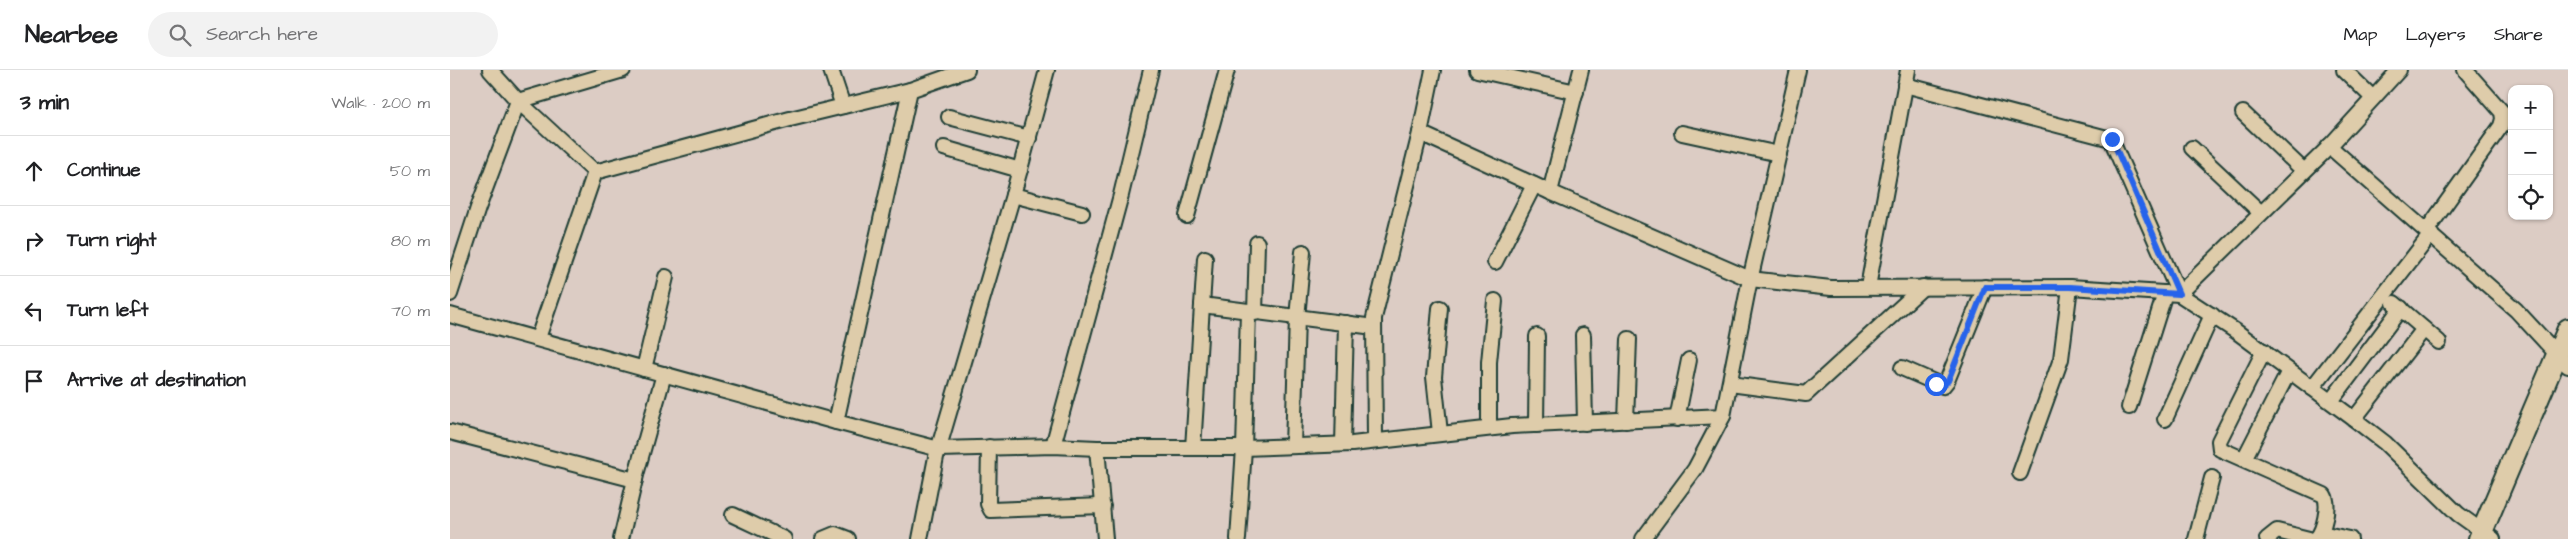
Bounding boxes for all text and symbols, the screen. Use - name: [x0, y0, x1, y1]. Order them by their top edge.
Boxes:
- search box: [148, 12, 498, 57]
- text: Nearbee: [25, 18, 118, 52]
- icon: search: [166, 21, 194, 49]
- text: Search here: [206, 21, 318, 48]
- text: Map: [2343, 22, 2377, 47]
- text: Layers: [2405, 22, 2466, 47]
- text: Share: [2494, 22, 2543, 47]
- map controls: [2508, 85, 2553, 220]
- button: +: [2508, 85, 2553, 130]
- text: 3 min: [20, 88, 69, 117]
- text: Walk · 200 m: [331, 92, 430, 114]
- route end: [2101, 128, 2124, 151]
- button: −: [2508, 130, 2553, 175]
- icon: ahead: [20, 157, 48, 185]
- text: Continue: [67, 157, 141, 184]
- text: 50 m: [390, 160, 430, 182]
- button: locate: [2508, 175, 2553, 220]
- icon: right: [20, 227, 48, 255]
- text: Turn right: [67, 227, 156, 254]
- text: 80 m: [391, 230, 430, 252]
- icon: left: [20, 297, 48, 325]
- text: Turn left: [67, 297, 148, 324]
- text: 70 m: [391, 300, 430, 322]
- icon: arrive: [20, 367, 48, 395]
- text: Arrive at destination: [67, 367, 246, 394]
- route start: [1925, 373, 1948, 396]

